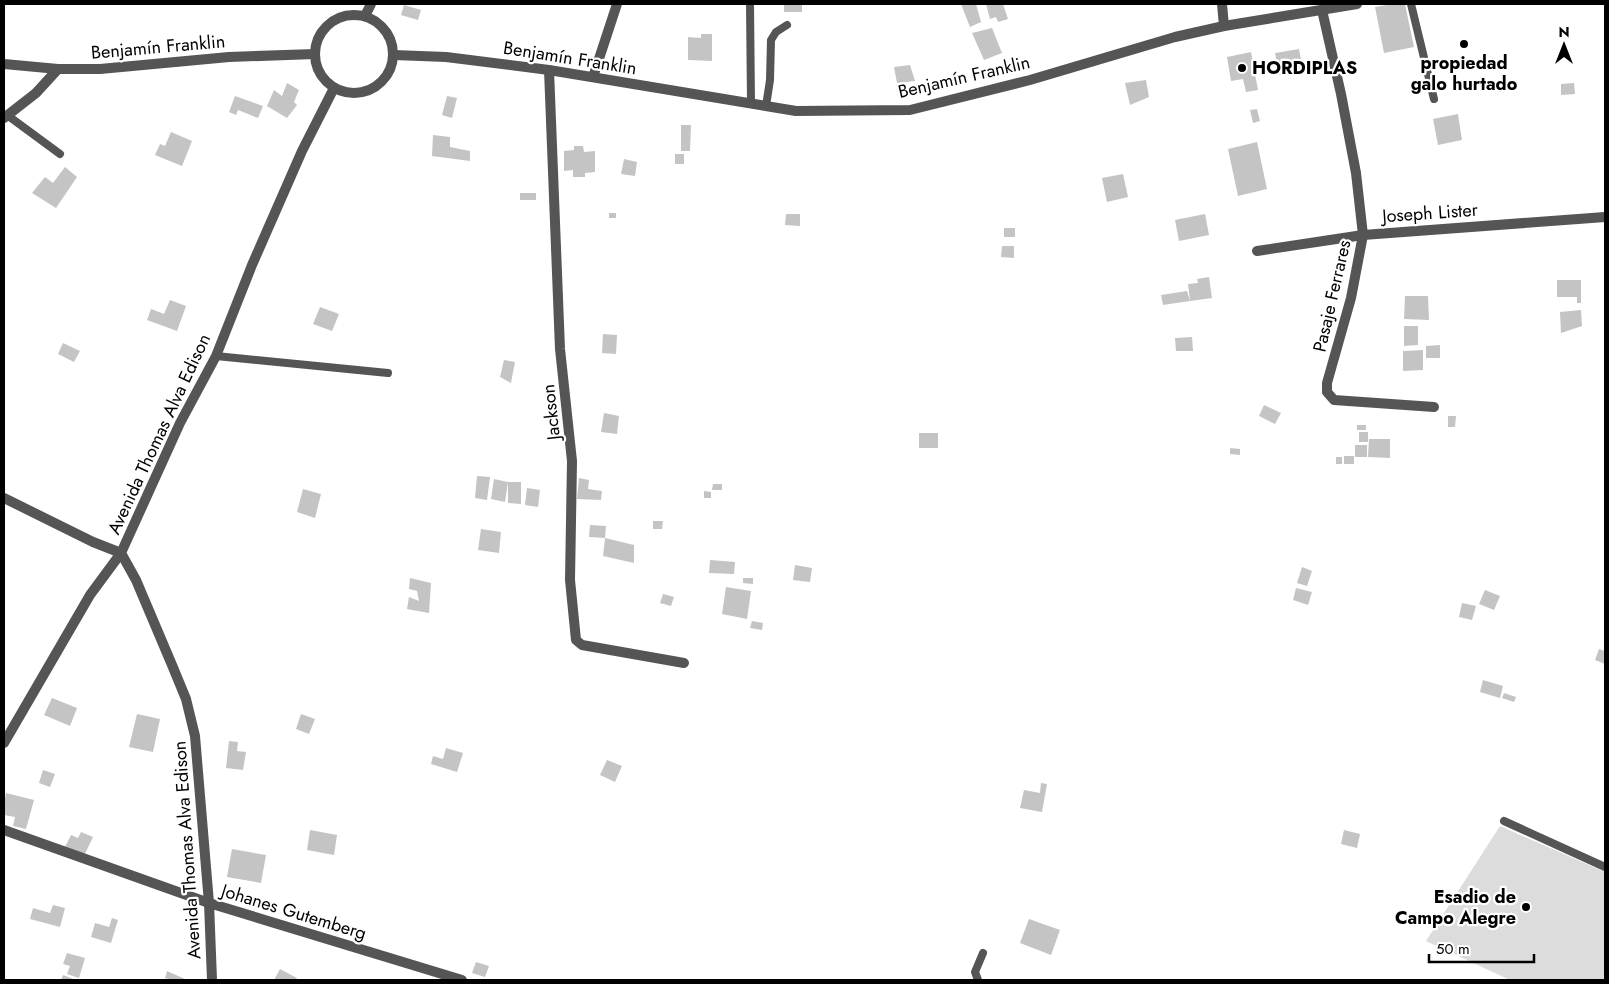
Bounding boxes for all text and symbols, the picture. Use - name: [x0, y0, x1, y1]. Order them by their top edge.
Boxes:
- north arrow: [1539, 20, 1589, 70]
- text: N: [1558, 22, 1570, 42]
- street label: Benjamín Franklin: [90, 28, 226, 66]
- street label: Benjamín Franklin: [501, 35, 639, 81]
- marker: propiedad galo hurtado: [1458, 38, 1470, 50]
- street label: Benjamín Franklin: [895, 49, 1033, 105]
- place label: propiedad galo hurtado: [1411, 50, 1518, 97]
- place label: HORDIPLAS: [1252, 55, 1357, 81]
- marker: HORDIPLAS: [1236, 62, 1248, 74]
- street label: Joseph Lister: [1379, 197, 1479, 229]
- street label: Pasaje Ferrares: [1306, 237, 1358, 355]
- street label: Avenida Thomas Alva Edison: [101, 329, 217, 539]
- street label: Jackson: [535, 383, 567, 443]
- street label: Avenida Thomas Alva Edison: [166, 740, 208, 960]
- street label: Johanes Gutemberg: [216, 877, 370, 946]
- place label: Esadio de Campo Alegre: [1395, 884, 1516, 931]
- marker: Esadio de Campo Alegre: [1520, 901, 1532, 913]
- scale bar: [1429, 932, 1534, 964]
- text: 50 m: [1436, 938, 1470, 960]

